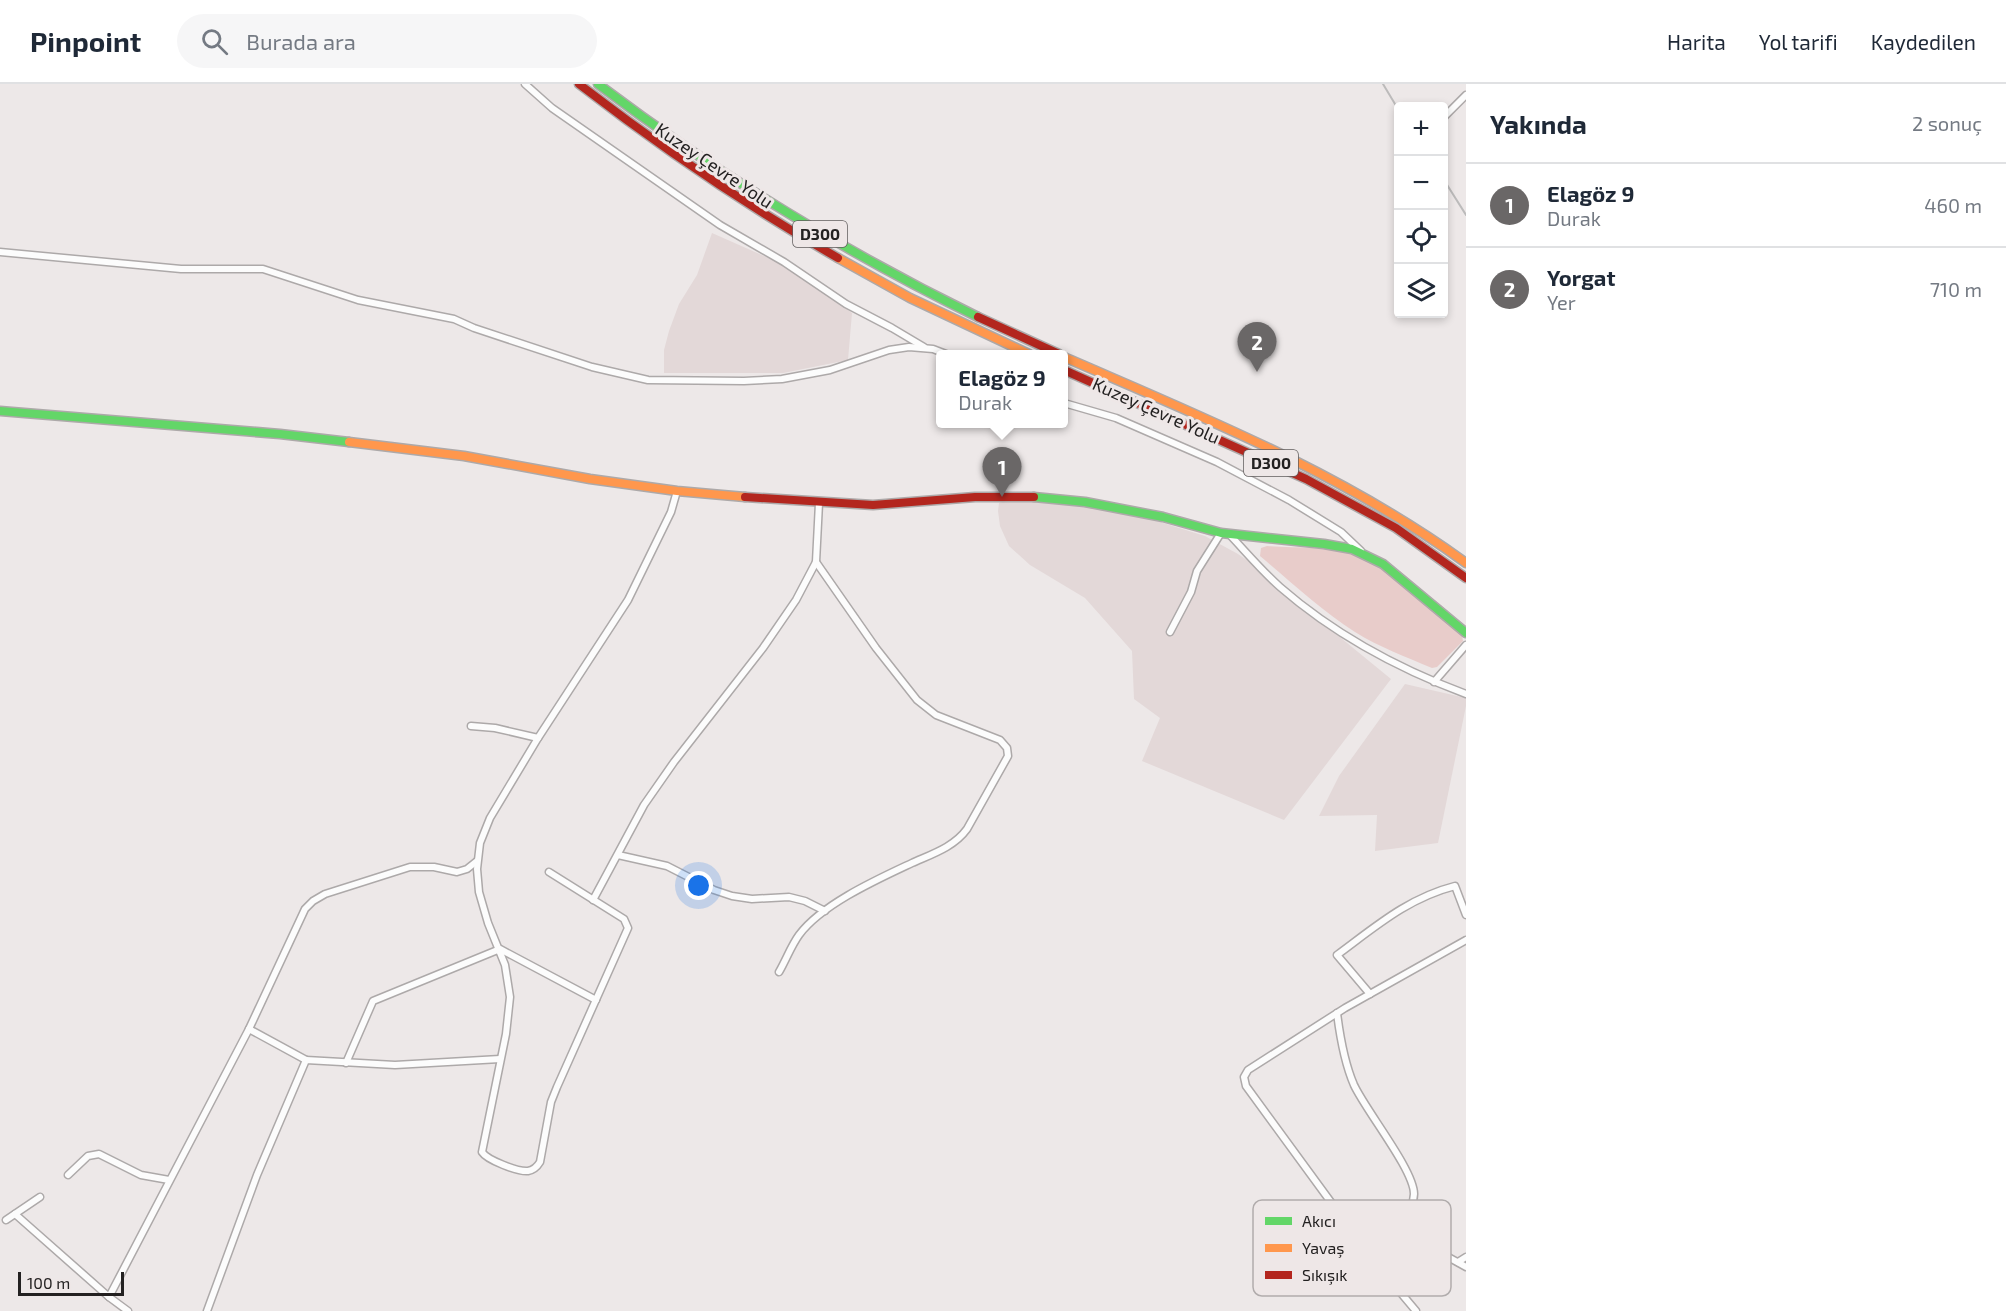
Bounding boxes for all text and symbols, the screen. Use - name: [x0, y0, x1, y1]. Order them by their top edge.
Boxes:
- search box: [177, 14, 597, 68]
- text: Pinpoint: [30, 24, 141, 58]
- icon: search: [198, 25, 231, 58]
- text: Burada ara: [246, 28, 356, 54]
- text: Harita: [1667, 29, 1726, 54]
- text: Yol tarifi: [1759, 29, 1838, 54]
- text: Kaydedilen: [1871, 29, 1976, 54]
- map controls: [1394, 102, 1448, 318]
- button: +: [1394, 102, 1448, 156]
- text: Yakında: [1490, 108, 1587, 139]
- text: 2 sonuç: [1912, 111, 1982, 135]
- street label: Kuzey Çevre Yolu: [651, 118, 778, 213]
- button: −: [1394, 156, 1448, 210]
- text: Elagöz 9: [1547, 180, 1634, 206]
- text: 1: [1505, 193, 1514, 217]
- text: 460 m: [1924, 193, 1982, 217]
- text: Durak: [1547, 206, 1601, 230]
- button: locate: [1394, 210, 1448, 264]
- road number: D300: [793, 221, 847, 247]
- button: layers: [1394, 264, 1448, 318]
- text: Yorgat: [1547, 264, 1615, 290]
- text: 2: [1504, 277, 1515, 301]
- text: 710 m: [1930, 277, 1982, 301]
- text: Yer: [1547, 290, 1576, 314]
- pin: 2: [1238, 322, 1276, 372]
- popup: [936, 350, 1068, 428]
- text: Elagöz 9: [958, 364, 1046, 390]
- street label: Kuzey Çevre Yolu: [1089, 372, 1224, 449]
- text: Durak: [958, 390, 1012, 414]
- pin: 1: [982, 448, 1022, 497]
- road number: D300: [1244, 450, 1298, 476]
- your location: [684, 871, 713, 900]
- legend: [1253, 1200, 1451, 1296]
- text: Akıcı: [1302, 1211, 1336, 1230]
- text: Yavaş: [1302, 1238, 1344, 1258]
- text: Sıkışık: [1302, 1265, 1347, 1285]
- scale bar: [18, 1269, 124, 1296]
- text: 100 m: [27, 1273, 70, 1292]

